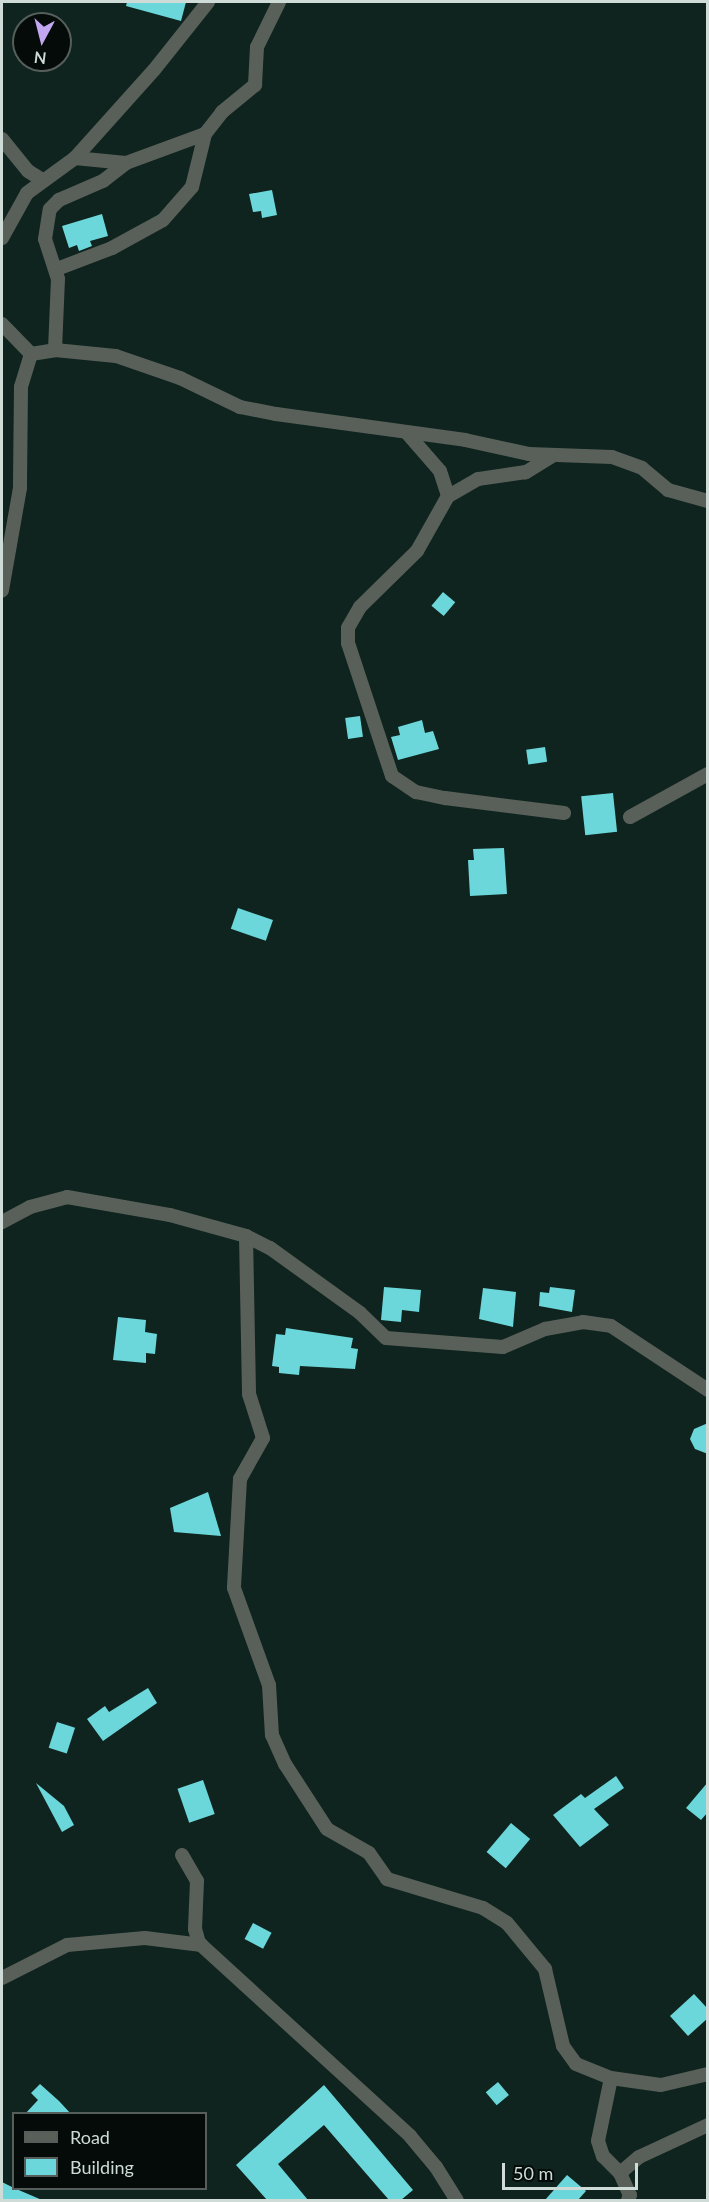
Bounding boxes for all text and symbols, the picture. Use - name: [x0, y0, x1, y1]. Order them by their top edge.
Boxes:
- north arrow: [12, 12, 72, 72]
- text: N: [33, 48, 47, 69]
- legend: [12, 2112, 207, 2190]
- text: Road: [70, 2126, 110, 2148]
- scale bar: [505, 2151, 642, 2189]
- text: Building: [70, 2156, 134, 2178]
- text: 50 m: [513, 2162, 553, 2184]

